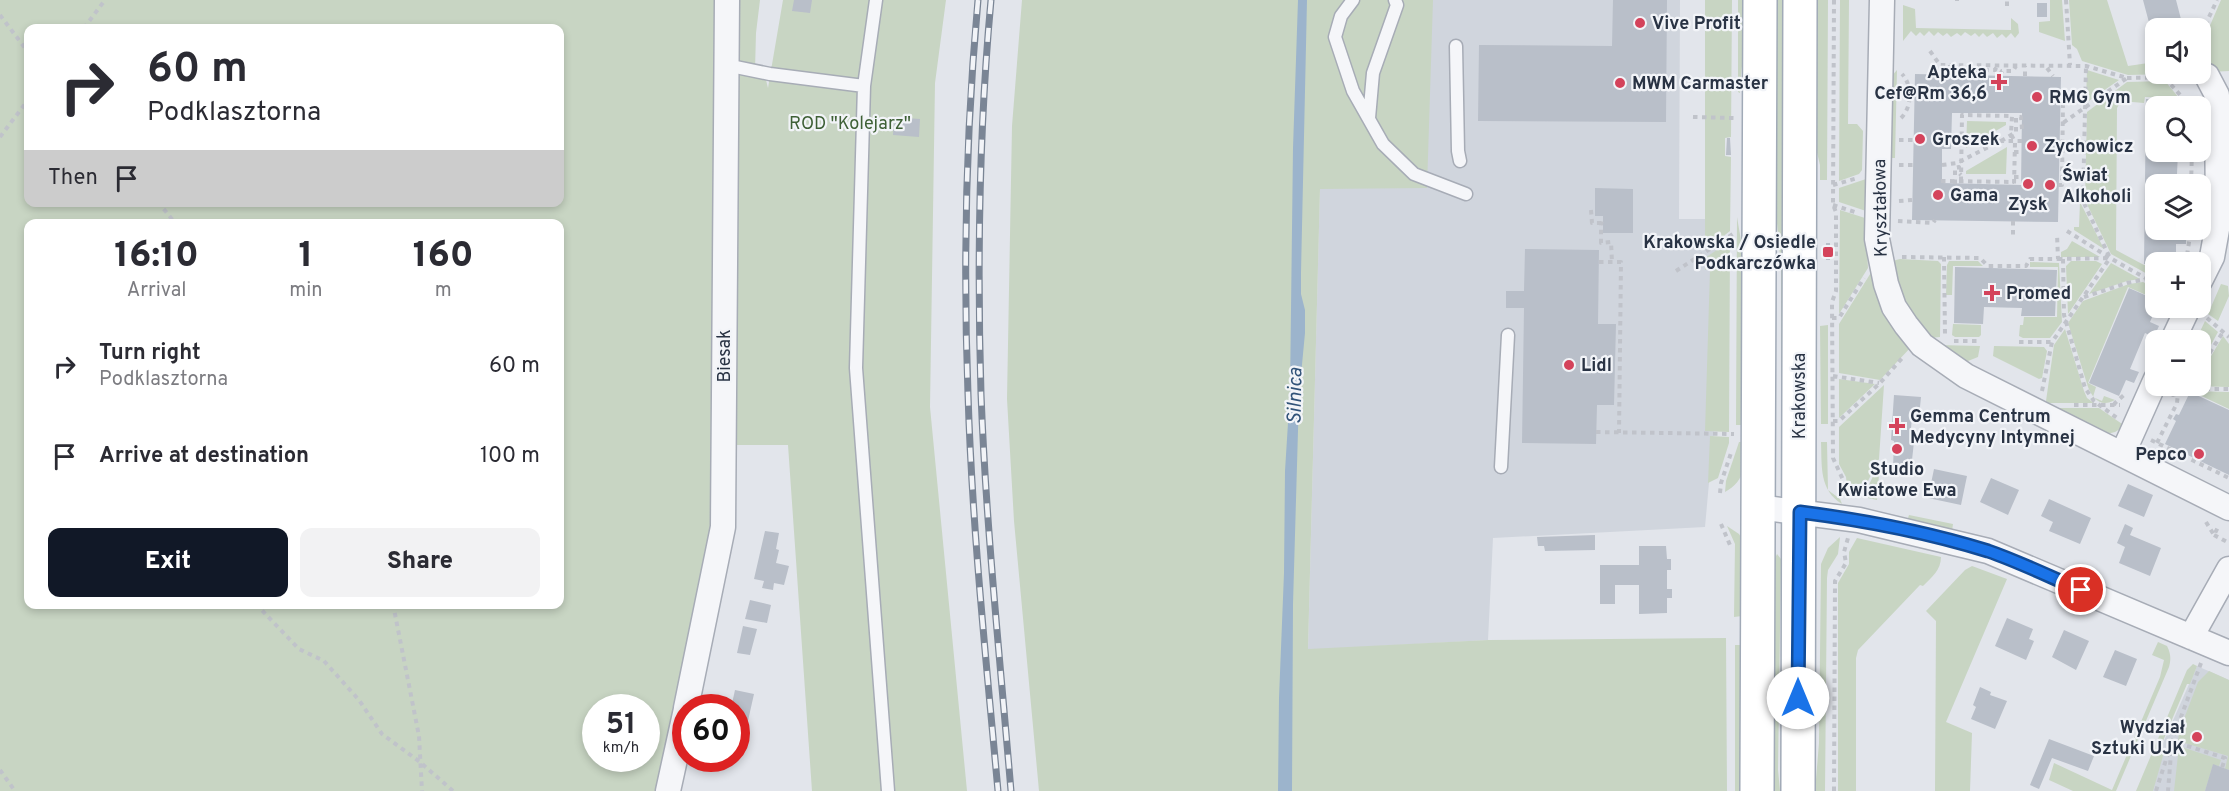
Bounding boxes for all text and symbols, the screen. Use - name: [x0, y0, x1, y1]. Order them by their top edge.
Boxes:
- place label: Vive Profit: [1652, 13, 1741, 36]
- marker: Vive Profit: [1633, 16, 1647, 30]
- map controls: [2145, 18, 2211, 396]
- button: sound: [2145, 18, 2211, 84]
- text: 60 m: [147, 44, 248, 97]
- icon: right: [48, 48, 126, 126]
- place label: Apteka Cef@Rm 36,6: [1874, 62, 1987, 106]
- place label: MWM Carmaster: [1632, 73, 1769, 96]
- marker: Apteka Cef@Rm 36,6: [1992, 75, 2006, 89]
- marker: MWM Carmaster: [1613, 76, 1627, 90]
- place label: RMG Gym: [2049, 87, 2131, 110]
- marker: RMG Gym: [2030, 90, 2044, 104]
- text: Podklasztorna: [147, 96, 321, 130]
- button: search: [2145, 96, 2211, 162]
- park label: ROD "Kolejarz": [789, 113, 911, 136]
- place label: Groszek: [1932, 129, 2000, 152]
- marker: Groszek: [1913, 132, 1927, 146]
- place label: Zychowicz: [2044, 136, 2133, 159]
- marker: Zychowicz: [2025, 139, 2039, 153]
- street label: Kryształowa: [1869, 159, 1894, 257]
- icon: arrive: [110, 162, 143, 195]
- place label: Świat Alkoholi: [2062, 163, 2131, 209]
- text: Then: [48, 165, 98, 192]
- button: layers: [2145, 174, 2211, 240]
- marker: Zysk: [2021, 177, 2035, 191]
- marker: Świat Alkoholi: [2043, 178, 2057, 192]
- place label: Gama: [1950, 185, 1998, 208]
- marker: Gama: [1931, 188, 1945, 202]
- place label: Zysk: [2008, 194, 2048, 217]
- place label: Krakowska / Osiedle Podkarczówka: [1643, 232, 1816, 276]
- text: 16:10: [114, 234, 199, 280]
- text: 1: [298, 234, 313, 280]
- text: 160: [413, 234, 474, 280]
- marker: Krakowska / Osiedle Podkarczówka: [1821, 245, 1835, 259]
- button: +: [2145, 252, 2211, 318]
- text: Arrival: [127, 278, 186, 304]
- text: min: [289, 278, 322, 304]
- text: m: [435, 278, 452, 304]
- place label: Promed: [2006, 283, 2071, 306]
- marker: Promed: [1983, 284, 2001, 302]
- street label: Biesak: [714, 329, 737, 383]
- button: −: [2145, 330, 2211, 396]
- text: Turn right: [99, 340, 201, 367]
- icon: right: [48, 350, 81, 383]
- text: 60 m: [489, 353, 540, 380]
- street label: Krakowska: [1789, 353, 1812, 439]
- place label: Lidl: [1581, 355, 1612, 378]
- marker: Lidl: [1562, 358, 1576, 372]
- text: Podklasztorna: [99, 367, 228, 393]
- water label: Silnica: [1283, 367, 1310, 425]
- place label: Gemma Centrum Medycyny Intymnej: [1910, 406, 2075, 450]
- marker: Gemma Centrum Medycyny Intymnej: [1888, 417, 1906, 435]
- icon: arrive: [48, 440, 81, 473]
- marker: Studio Kwiatowe Ewa: [1890, 442, 1904, 456]
- text: Arrive at destination: [99, 443, 309, 470]
- text: 100 m: [480, 443, 540, 470]
- place label: Pepco: [2135, 444, 2187, 467]
- marker: Pepco: [2192, 447, 2206, 461]
- place label: Studio Kwiatowe Ewa: [1837, 459, 1957, 503]
- button: Exit: [48, 528, 288, 597]
- button: Share: [300, 528, 540, 597]
- pin: [2055, 564, 2106, 615]
- icon: arrive: [2064, 573, 2097, 606]
- position arrow: [1766, 666, 1830, 730]
- speed limit sign: 60: [672, 694, 750, 772]
- text: 51: [606, 707, 636, 744]
- place label: Wydział Sztuki UJK: [2091, 717, 2185, 761]
- marker: Wydział Sztuki UJK: [2190, 730, 2204, 744]
- text: km/h: [603, 739, 639, 758]

